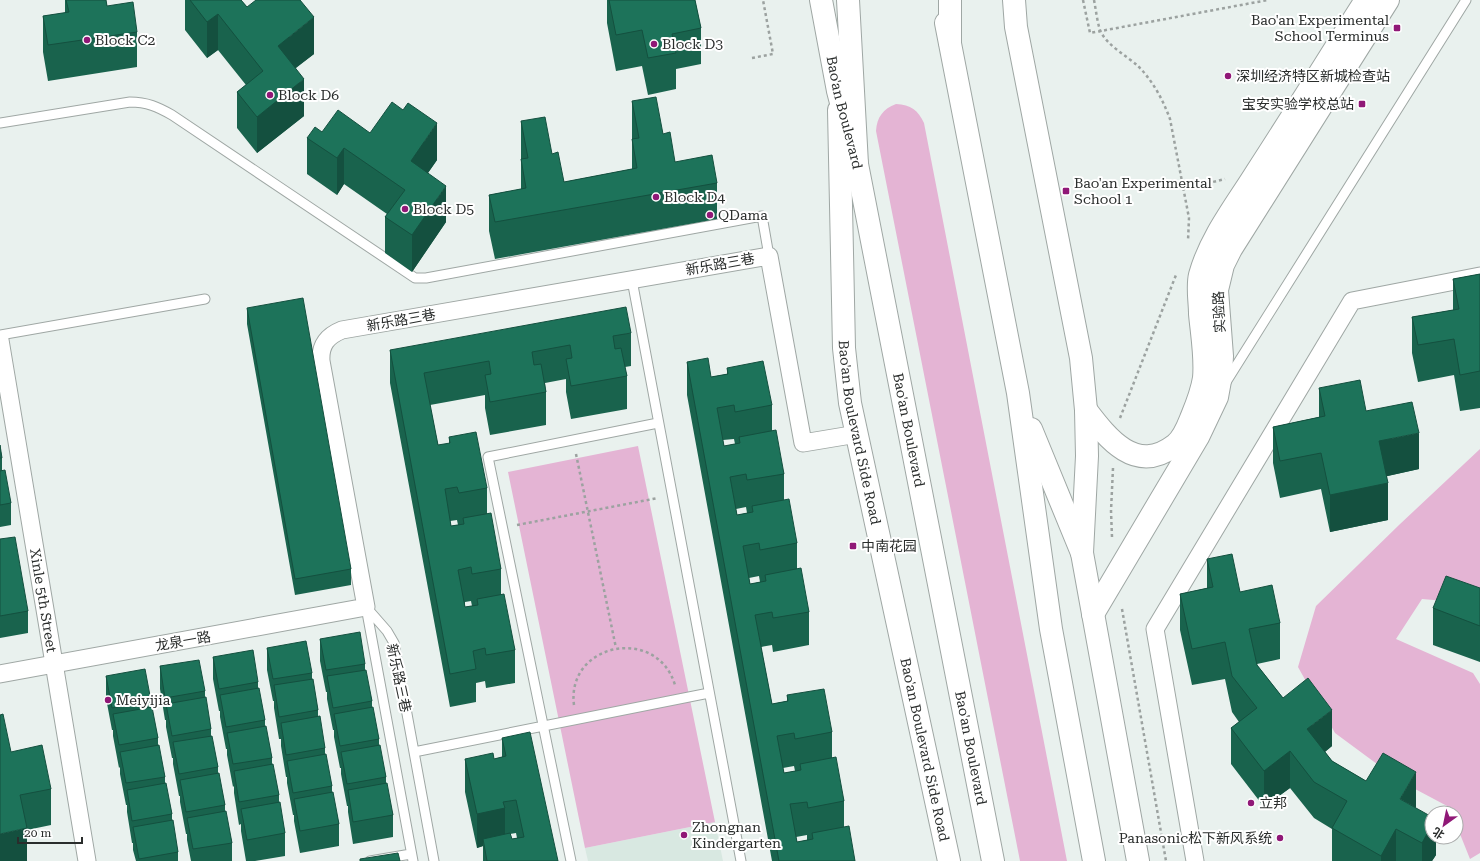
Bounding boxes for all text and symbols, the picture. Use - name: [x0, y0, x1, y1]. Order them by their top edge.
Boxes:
- place label: Bao'an Experimental School Terminus: [1251, 12, 1390, 44]
- marker: Bao'an Experimental School Terminus: [1392, 23, 1402, 33]
- place label: Block C2: [95, 32, 156, 48]
- marker: Block C2: [82, 35, 92, 45]
- place label: Block D3: [662, 36, 723, 52]
- marker: Block D3: [649, 39, 659, 49]
- street label: Bao'an Boulevard: [824, 55, 866, 170]
- place label: 深圳经济特区新城检查站: [1236, 68, 1390, 84]
- marker: 深圳经济特区新城检查站: [1223, 71, 1233, 81]
- place label: Block D6: [278, 87, 339, 103]
- marker: Block D6: [265, 90, 275, 100]
- place label: 宝安实验学校总站: [1242, 96, 1354, 112]
- marker: 宝安实验学校总站: [1357, 99, 1367, 109]
- place label: Bao'an Experimental School 1: [1074, 175, 1213, 207]
- marker: Bao'an Experimental School 1: [1061, 186, 1071, 196]
- place label: Block D4: [664, 189, 725, 205]
- marker: Block D4: [651, 192, 661, 202]
- place label: Block D5: [413, 201, 474, 217]
- marker: Block D5: [400, 204, 410, 214]
- place label: QDama: [718, 207, 768, 223]
- marker: QDama: [705, 210, 715, 220]
- street label: 新乐路三巷: [684, 250, 756, 278]
- street label: 实验路: [1210, 291, 1228, 333]
- street label: 新乐路三巷: [365, 306, 437, 334]
- street label: Bao'an Boulevard Side Road: [836, 340, 884, 526]
- street label: Bao'an Boulevard: [890, 372, 928, 488]
- place label: 中南花园: [861, 538, 917, 554]
- marker: 中南花园: [848, 541, 858, 551]
- street label: Xinle 5th Street: [27, 547, 60, 654]
- street label: 龙泉一路: [154, 628, 212, 654]
- street label: 新乐路三巷: [384, 642, 414, 714]
- street label: Bao'an Boulevard Side Road: [897, 656, 953, 843]
- street label: Bao'an Boulevard: [952, 690, 990, 806]
- place label: Meiyijia: [116, 692, 171, 708]
- marker: Meiyijia: [103, 695, 113, 705]
- place label: 立邦: [1259, 795, 1287, 811]
- marker: 立邦: [1246, 798, 1256, 808]
- north arrow: [1424, 805, 1464, 845]
- scale bar: [18, 819, 82, 845]
- place label: Zhongnan Kindergarten: [692, 819, 781, 851]
- text: 北: [1431, 825, 1447, 841]
- text: 20 m: [24, 826, 51, 840]
- marker: Zhongnan Kindergarten: [679, 830, 689, 840]
- place label: Panasonic松下新风系统: [1119, 830, 1272, 846]
- marker: Panasonic松下新风系统: [1275, 833, 1285, 843]

